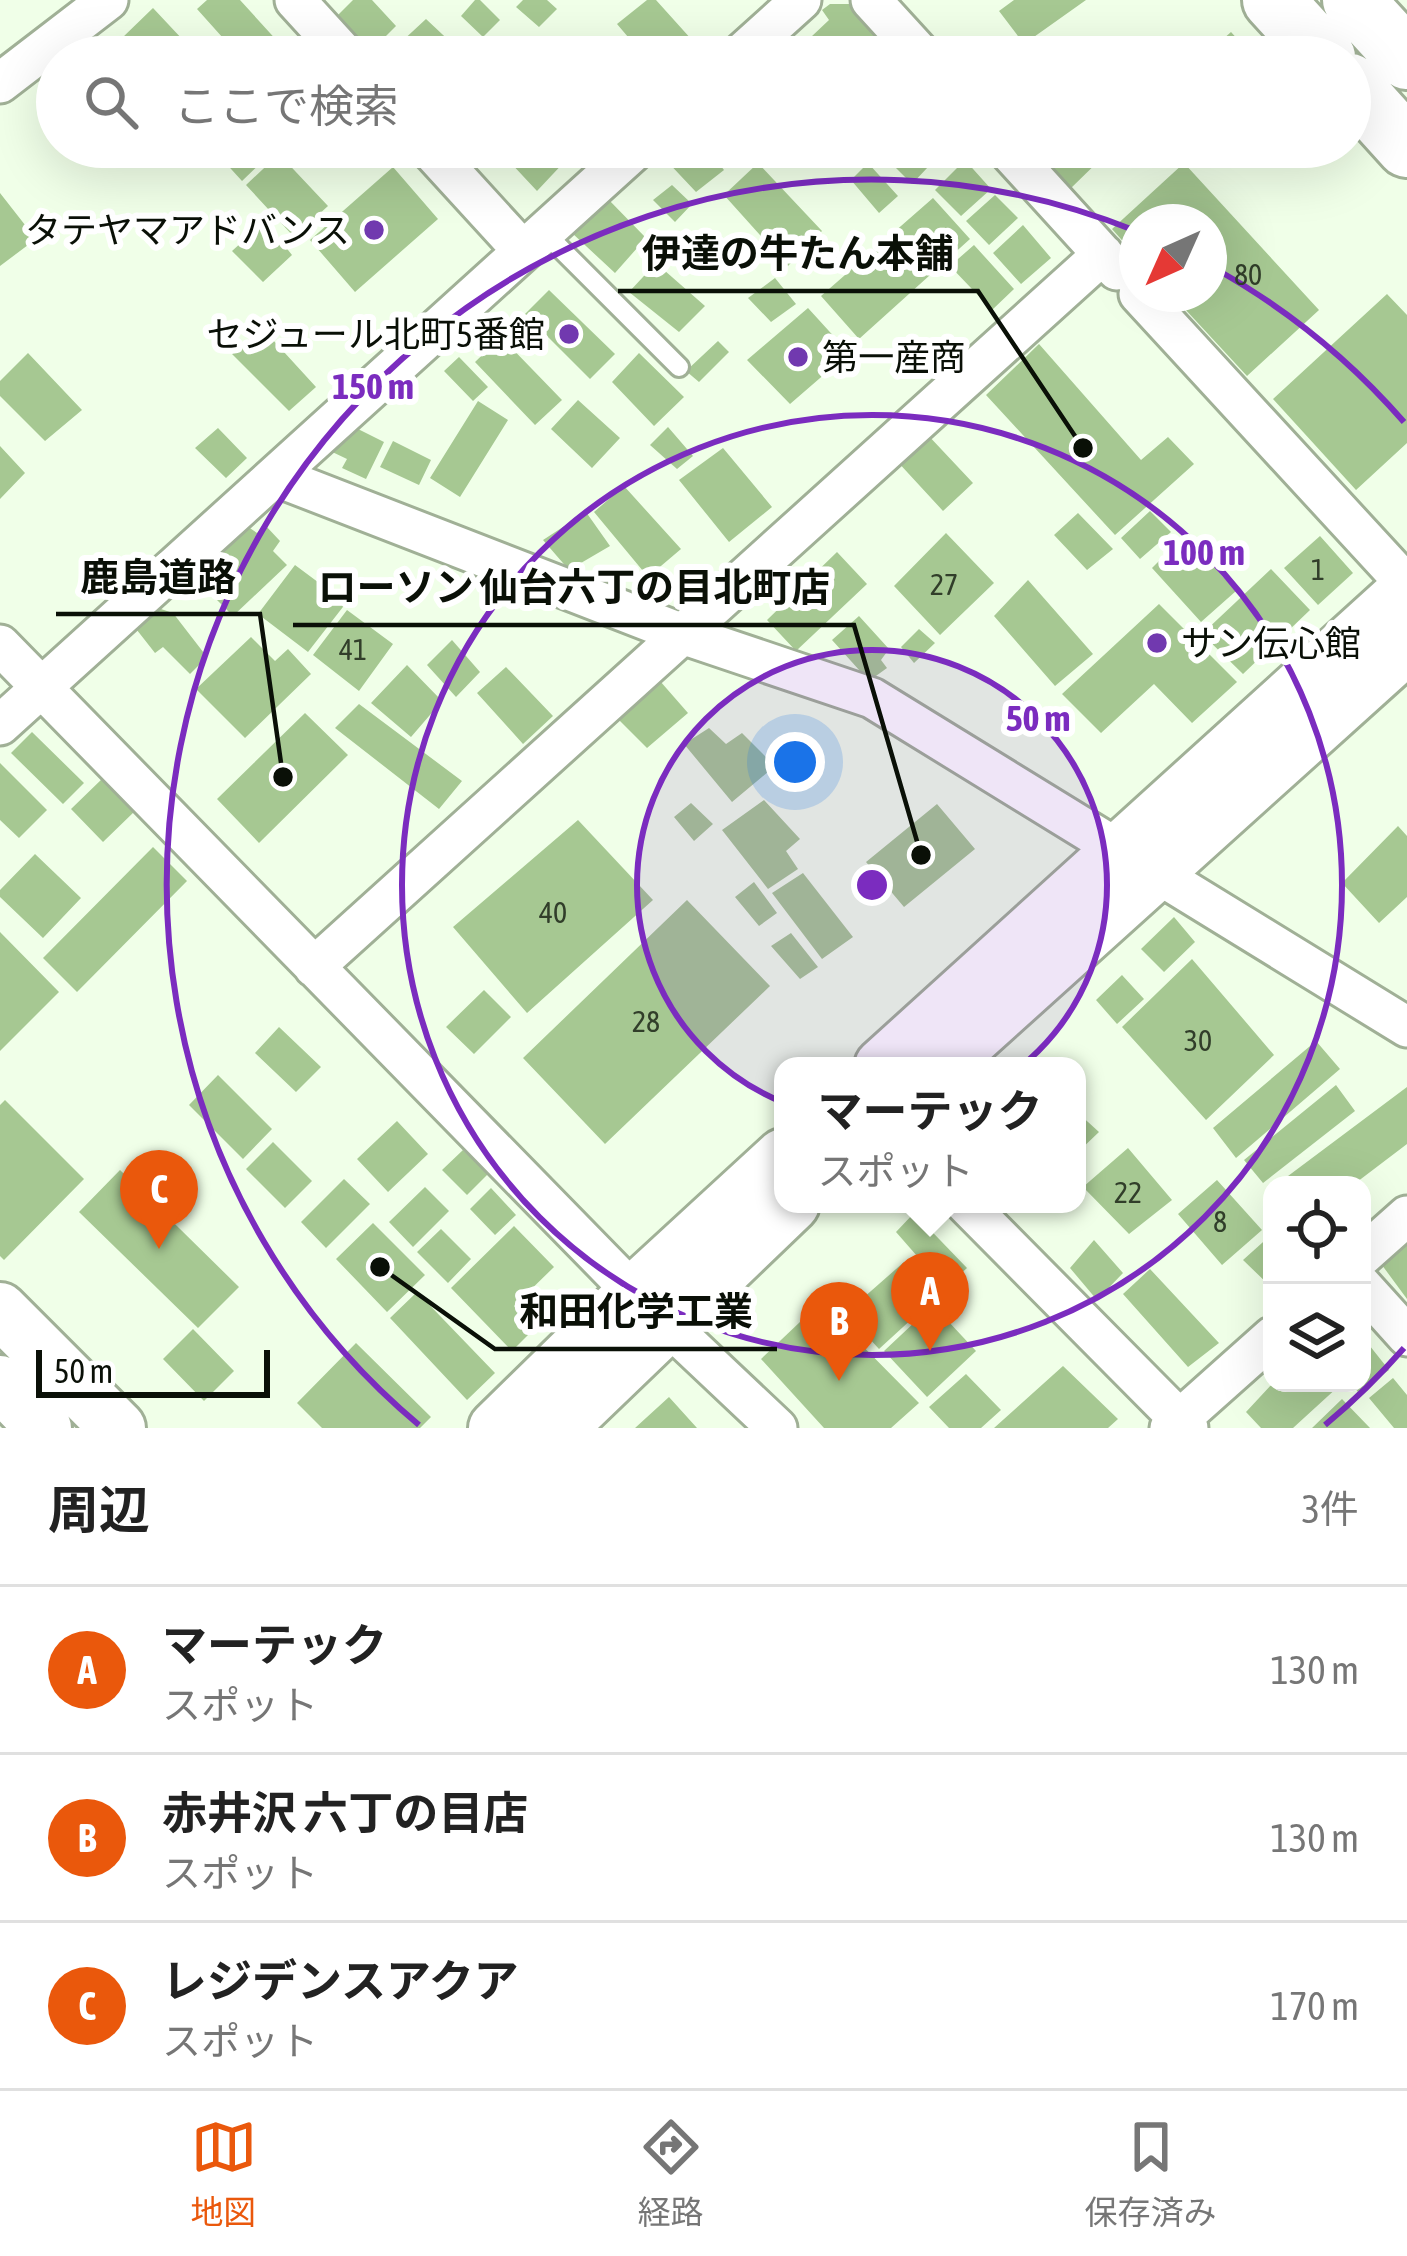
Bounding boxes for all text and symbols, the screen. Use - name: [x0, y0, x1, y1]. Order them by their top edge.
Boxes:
- search box: [36, 36, 1371, 168]
- icon: search: [78, 69, 144, 135]
- text: ここで検索: [174, 80, 399, 132]
- north arrow: [1119, 204, 1227, 312]
- place label: タテヤマアドバンス: [25, 209, 350, 251]
- callout: 伊達の牛たん本舗: [618, 216, 978, 291]
- marker: タテヤマアドバンス: [361, 217, 387, 243]
- text: 伊達の牛たん本舗: [642, 231, 954, 275]
- house number: 80: [1234, 257, 1262, 291]
- place label: セジュール北町5番館: [207, 313, 545, 355]
- marker: セジュール北町5番館: [556, 321, 582, 347]
- place label: 第一産商: [822, 336, 966, 378]
- marker: 第一産商: [785, 344, 811, 370]
- text: 150 m: [332, 365, 414, 407]
- text: 100 m: [1163, 531, 1245, 573]
- callout: 鹿島道路: [56, 539, 260, 614]
- callout: ローソン 仙台六丁の目北町店: [293, 550, 854, 625]
- house number: 1: [1311, 552, 1325, 586]
- text: 鹿島道路: [80, 555, 236, 599]
- text: ローソン 仙台六丁の目北町店: [318, 565, 830, 609]
- house number: 27: [930, 567, 958, 601]
- place label: サン伝心館: [1181, 622, 1361, 664]
- marker: サン伝心館: [1144, 630, 1170, 656]
- house number: 41: [339, 632, 367, 666]
- text: 50 m: [1006, 697, 1070, 739]
- your location: [765, 732, 825, 792]
- centre of rings: [851, 864, 893, 906]
- house number: 40: [539, 895, 567, 929]
- house number: 28: [632, 1004, 660, 1038]
- house number: 30: [1184, 1023, 1212, 1057]
- popup: [774, 1057, 1086, 1213]
- text: マーテック: [817, 1085, 1043, 1137]
- text: スポット: [817, 1149, 974, 1193]
- pin: C: [120, 1150, 198, 1249]
- house number: 22: [1114, 1175, 1142, 1209]
- map controls: [1263, 1176, 1371, 1392]
- button: locate: [1263, 1176, 1371, 1284]
- house number: 8: [1213, 1204, 1227, 1238]
- pin: A: [891, 1252, 969, 1351]
- callout: 和田化学工業: [495, 1274, 777, 1349]
- pin: B: [800, 1282, 878, 1381]
- button: layers: [1263, 1284, 1371, 1392]
- text: 和田化学工業: [519, 1289, 753, 1333]
- scale bar: [36, 1344, 270, 1397]
- text: 50 m: [54, 1352, 113, 1390]
- text: 周辺: [48, 1480, 150, 1539]
- text: 3件: [1302, 1487, 1359, 1531]
- text: マーテック: [162, 1619, 387, 1671]
- text: A: [77, 1648, 97, 1692]
- text: 130 m: [1271, 1648, 1359, 1692]
- text: スポット: [162, 1683, 318, 1727]
- text: 赤井沢 六丁の目店: [162, 1787, 528, 1839]
- text: B: [78, 1816, 96, 1860]
- text: 130 m: [1271, 1816, 1359, 1860]
- text: スポット: [162, 1851, 318, 1895]
- text: レジデンスアクア: [162, 1955, 519, 2007]
- text: C: [78, 1984, 96, 2028]
- text: 170 m: [1271, 1984, 1359, 2028]
- text: スポット: [162, 2019, 318, 2063]
- tab: 地図: [191, 2114, 257, 2234]
- tab: 経路: [638, 2114, 704, 2234]
- tab: 保存済み: [1085, 2114, 1217, 2234]

